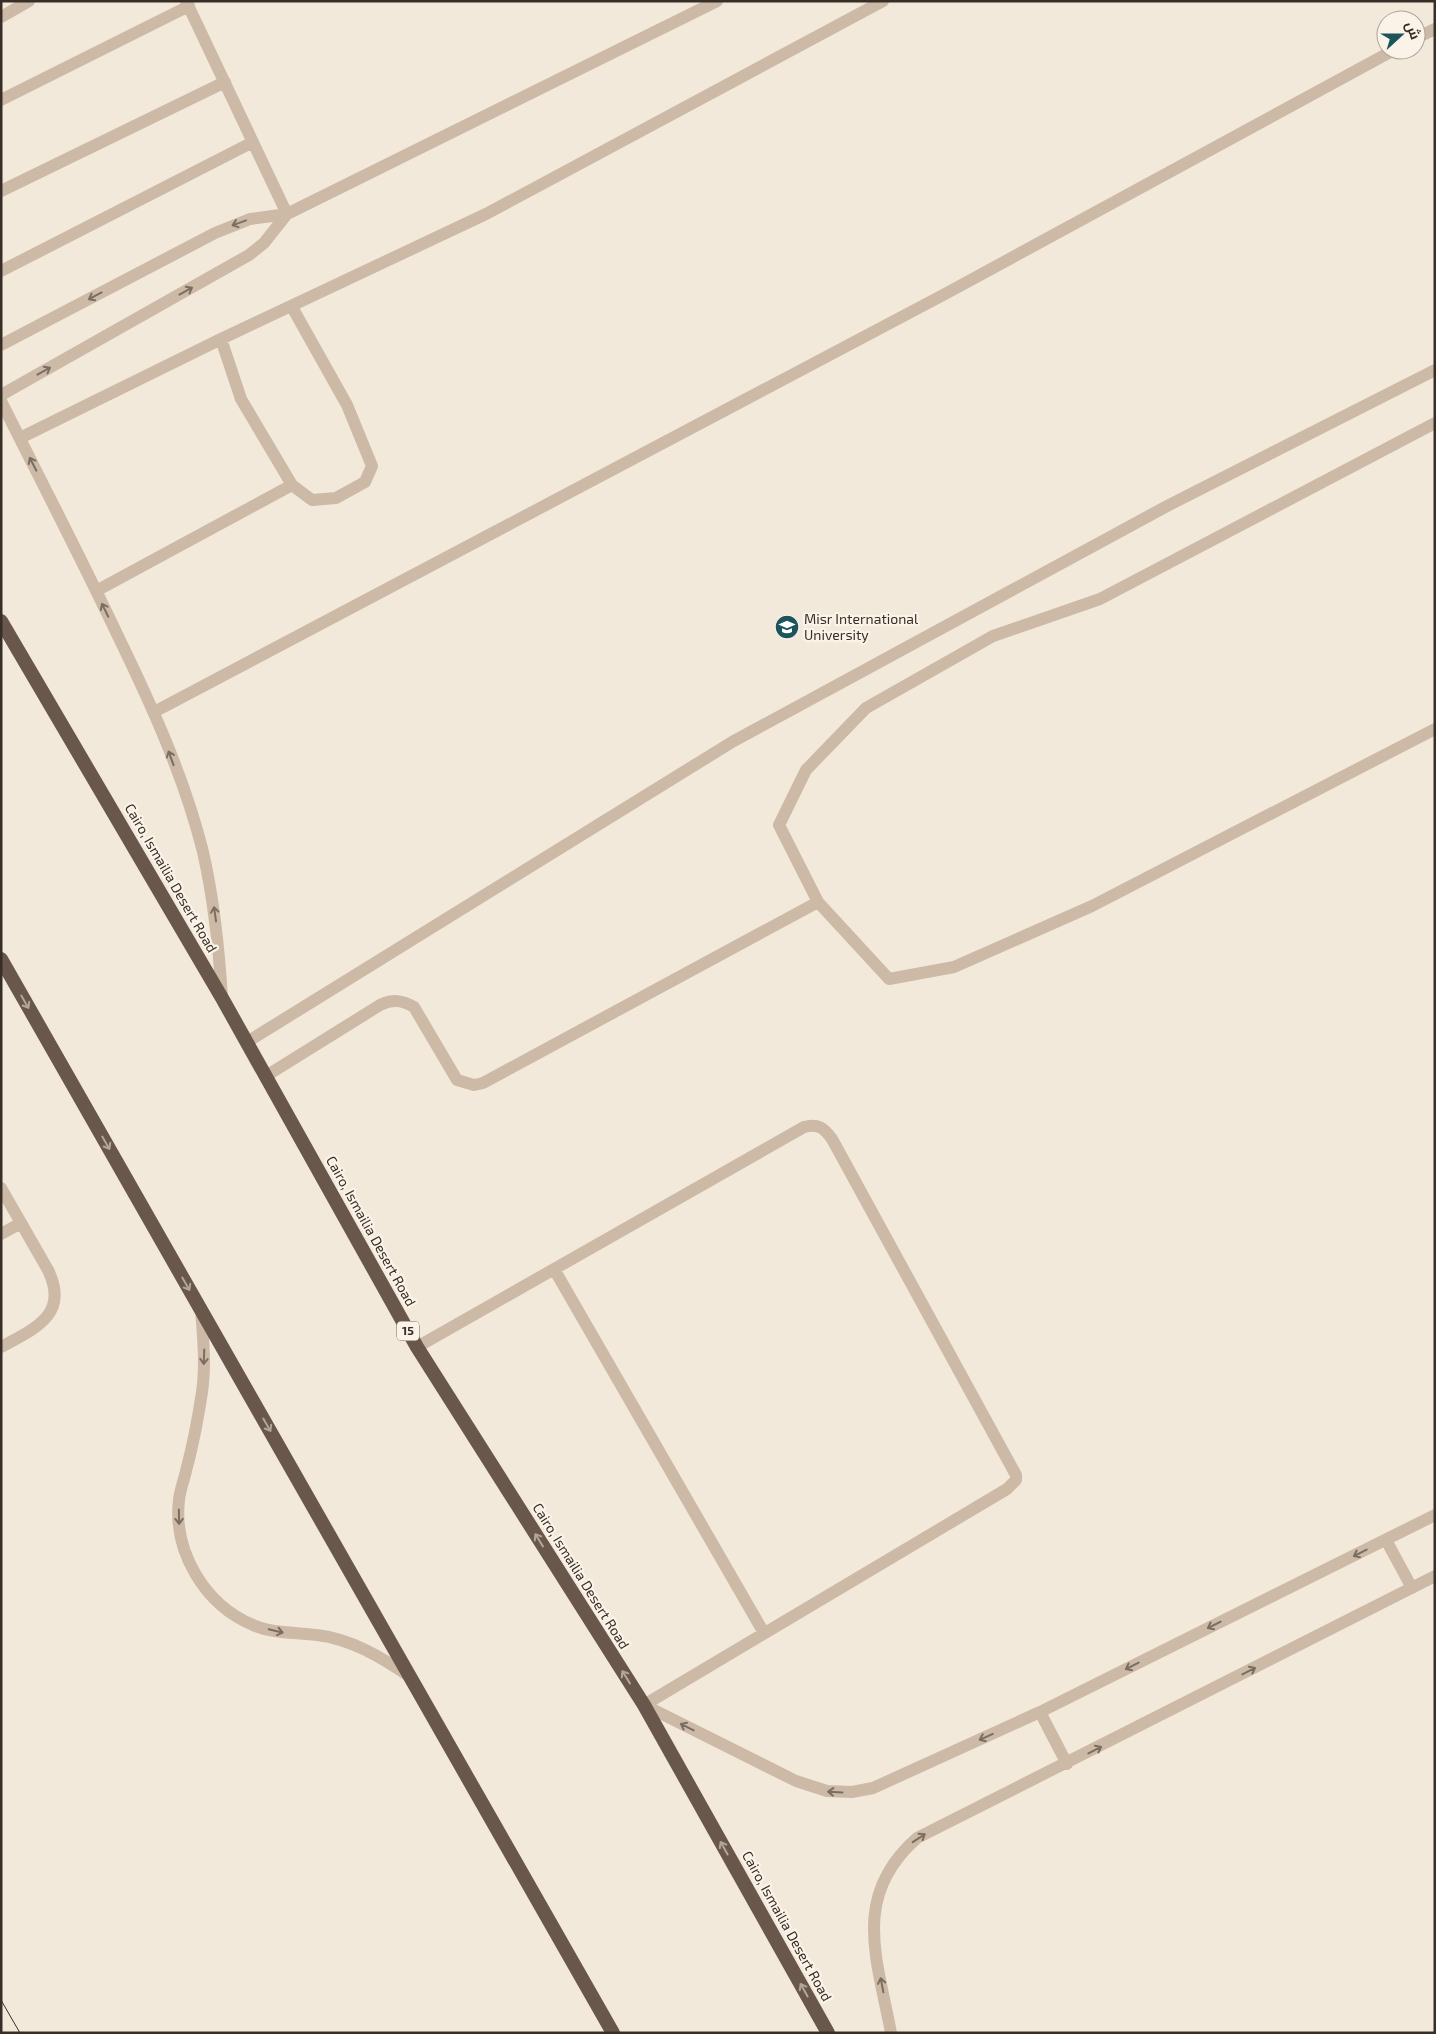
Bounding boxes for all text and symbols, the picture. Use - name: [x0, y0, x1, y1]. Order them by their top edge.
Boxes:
- north arrow: [1376, 10, 1426, 60]
- text: ش: [1402, 19, 1425, 42]
- one-way arrow: [232, 219, 248, 228]
- one-way arrow: [178, 286, 192, 296]
- one-way arrow: [87, 291, 102, 301]
- one-way arrow: [36, 366, 51, 376]
- one-way arrow: [28, 457, 37, 472]
- one-way arrow: [100, 603, 110, 618]
- place label: Misr International University: [804, 610, 919, 643]
- school or university icon: Misr International University: [774, 614, 800, 640]
- one-way arrow: [166, 751, 175, 766]
- street label: Cairo, Ismailia Desert Road: [122, 800, 221, 955]
- one-way arrow: [209, 907, 219, 923]
- one-way arrow: [21, 994, 31, 1008]
- one-way arrow: [101, 1135, 111, 1150]
- street label: Cairo, Ismailia Desert Road: [323, 1153, 420, 1309]
- one-way arrow: [182, 1276, 192, 1290]
- road number: 15: [397, 1322, 419, 1340]
- one-way arrow: [199, 1349, 208, 1365]
- one-way arrow: [262, 1418, 272, 1432]
- street label: Cairo, Ismailia Desert Road: [529, 1499, 633, 1652]
- one-way arrow: [174, 1509, 184, 1525]
- one-way arrow: [534, 1533, 544, 1547]
- one-way arrow: [1353, 1549, 1368, 1558]
- one-way arrow: [1207, 1620, 1222, 1630]
- one-way arrow: [268, 1627, 284, 1636]
- one-way arrow: [1125, 1661, 1140, 1671]
- one-way arrow: [1241, 1666, 1256, 1676]
- one-way arrow: [621, 1670, 632, 1684]
- one-way arrow: [680, 1722, 695, 1731]
- one-way arrow: [979, 1732, 994, 1742]
- one-way arrow: [1087, 1745, 1102, 1754]
- one-way arrow: [827, 1787, 843, 1796]
- one-way arrow: [911, 1833, 925, 1843]
- one-way arrow: [719, 1842, 729, 1856]
- street label: Cairo, Ismailia Desert Road: [739, 1848, 836, 2004]
- one-way arrow: [877, 1977, 886, 1993]
- one-way arrow: [799, 1983, 809, 1998]

